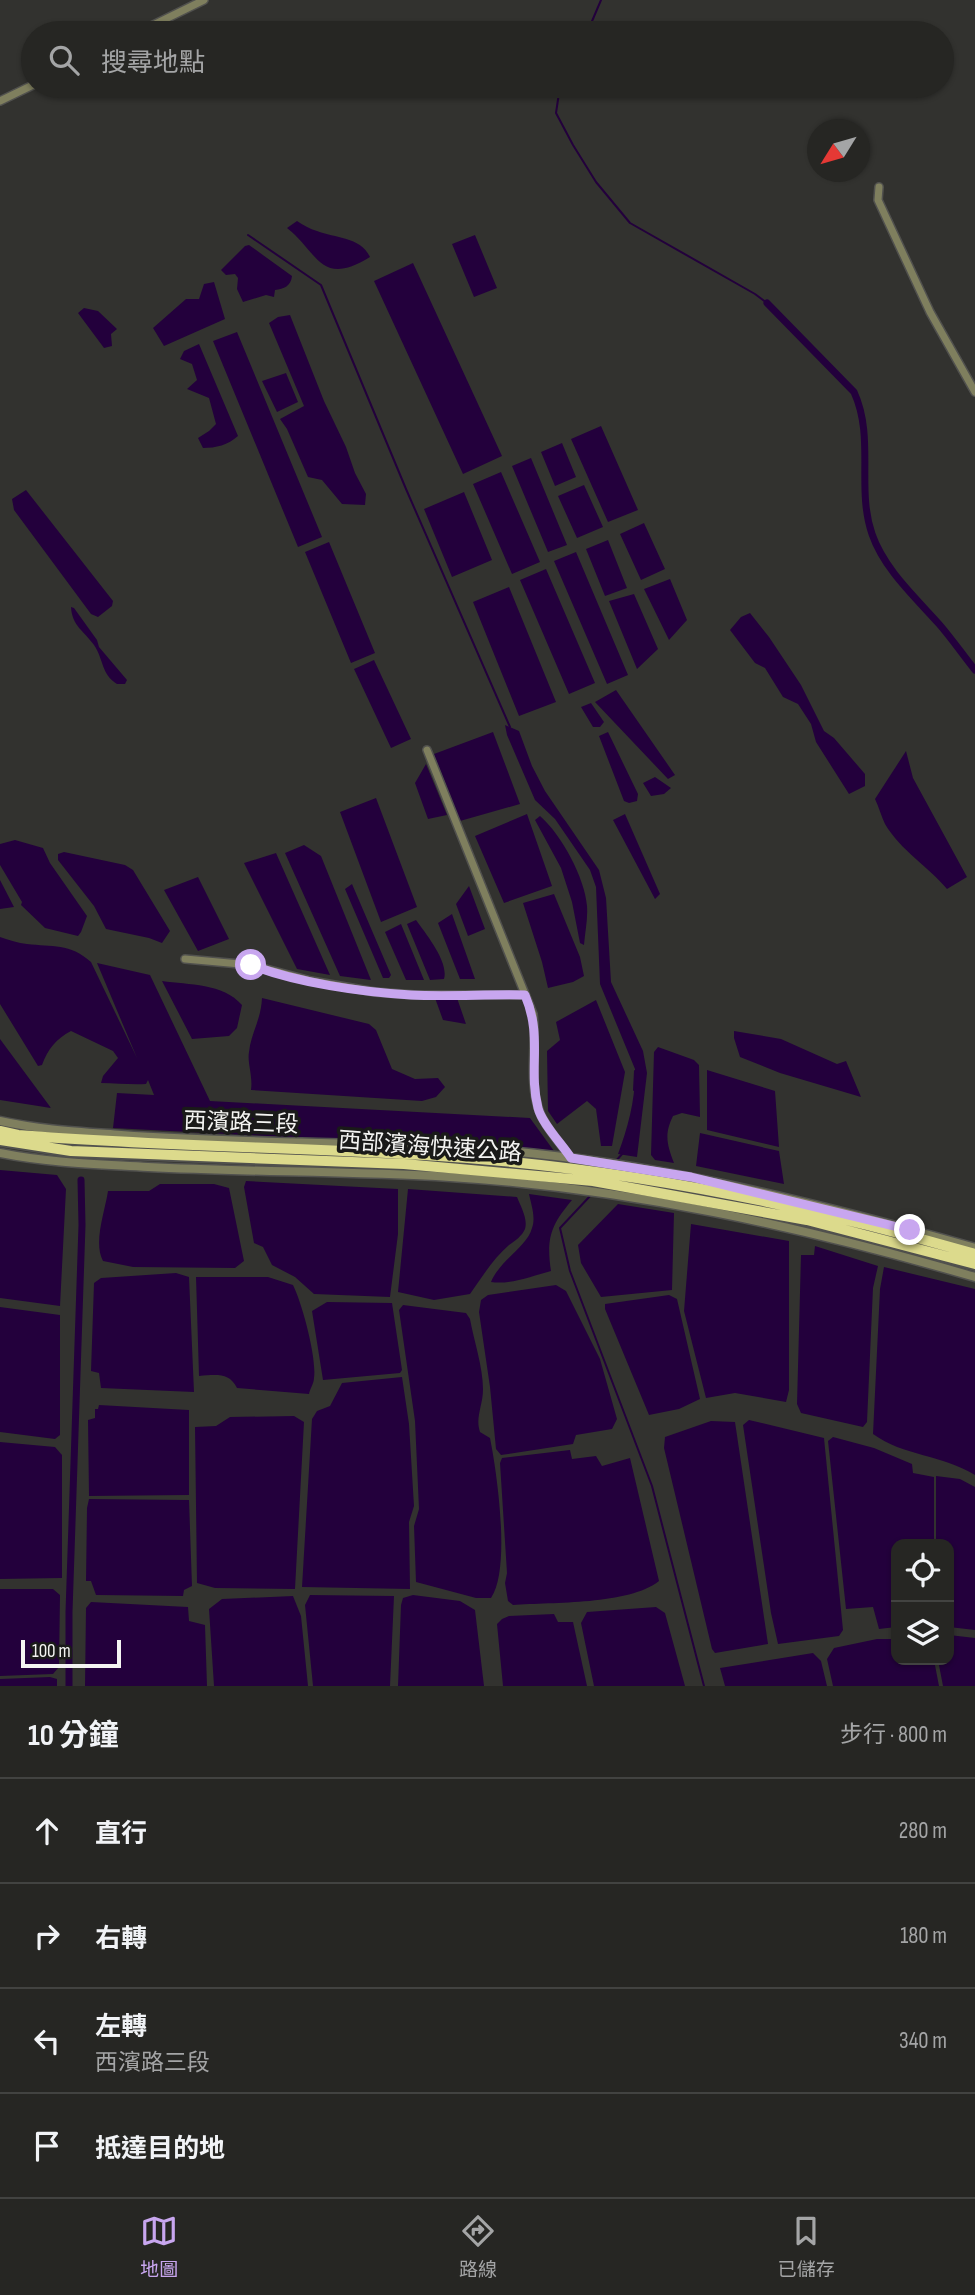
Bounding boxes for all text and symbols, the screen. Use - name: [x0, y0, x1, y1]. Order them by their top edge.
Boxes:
- search box: [21, 21, 954, 98]
- icon: search: [45, 41, 83, 79]
- text: 搜尋地點: [101, 48, 205, 79]
- north arrow: [807, 119, 870, 182]
- route start: [235, 949, 266, 980]
- street label: 西濱路三段: [183, 1107, 299, 1139]
- street label: 西部濱海快速公路: [337, 1127, 523, 1167]
- route end: [894, 1214, 925, 1245]
- map controls: [891, 1539, 954, 1665]
- button: locate: [891, 1539, 954, 1602]
- button: layers: [891, 1602, 954, 1665]
- scale bar: [21, 1637, 121, 1669]
- text: 100 m: [32, 1640, 71, 1663]
- text: 10 分鐘: [28, 1718, 119, 1754]
- text: 步行 · 800 m: [840, 1721, 947, 1749]
- icon: ahead: [28, 1812, 66, 1850]
- text: 280 m: [899, 1817, 947, 1845]
- text: 直行: [95, 1819, 147, 1850]
- icon: right: [28, 1917, 66, 1955]
- text: 180 m: [900, 1922, 947, 1950]
- text: 右轉: [95, 1924, 147, 1955]
- text: 左轉: [95, 2012, 147, 2043]
- icon: left: [28, 2022, 66, 2060]
- text: 340 m: [899, 2027, 947, 2055]
- text: 西濱路三段: [95, 2049, 210, 2077]
- icon: arrive: [28, 2127, 66, 2165]
- text: 抵達目的地: [95, 2134, 225, 2165]
- tab: 地圖: [140, 2212, 178, 2282]
- tab: 路線: [459, 2212, 497, 2282]
- tab: 已儲存: [778, 2212, 835, 2282]

